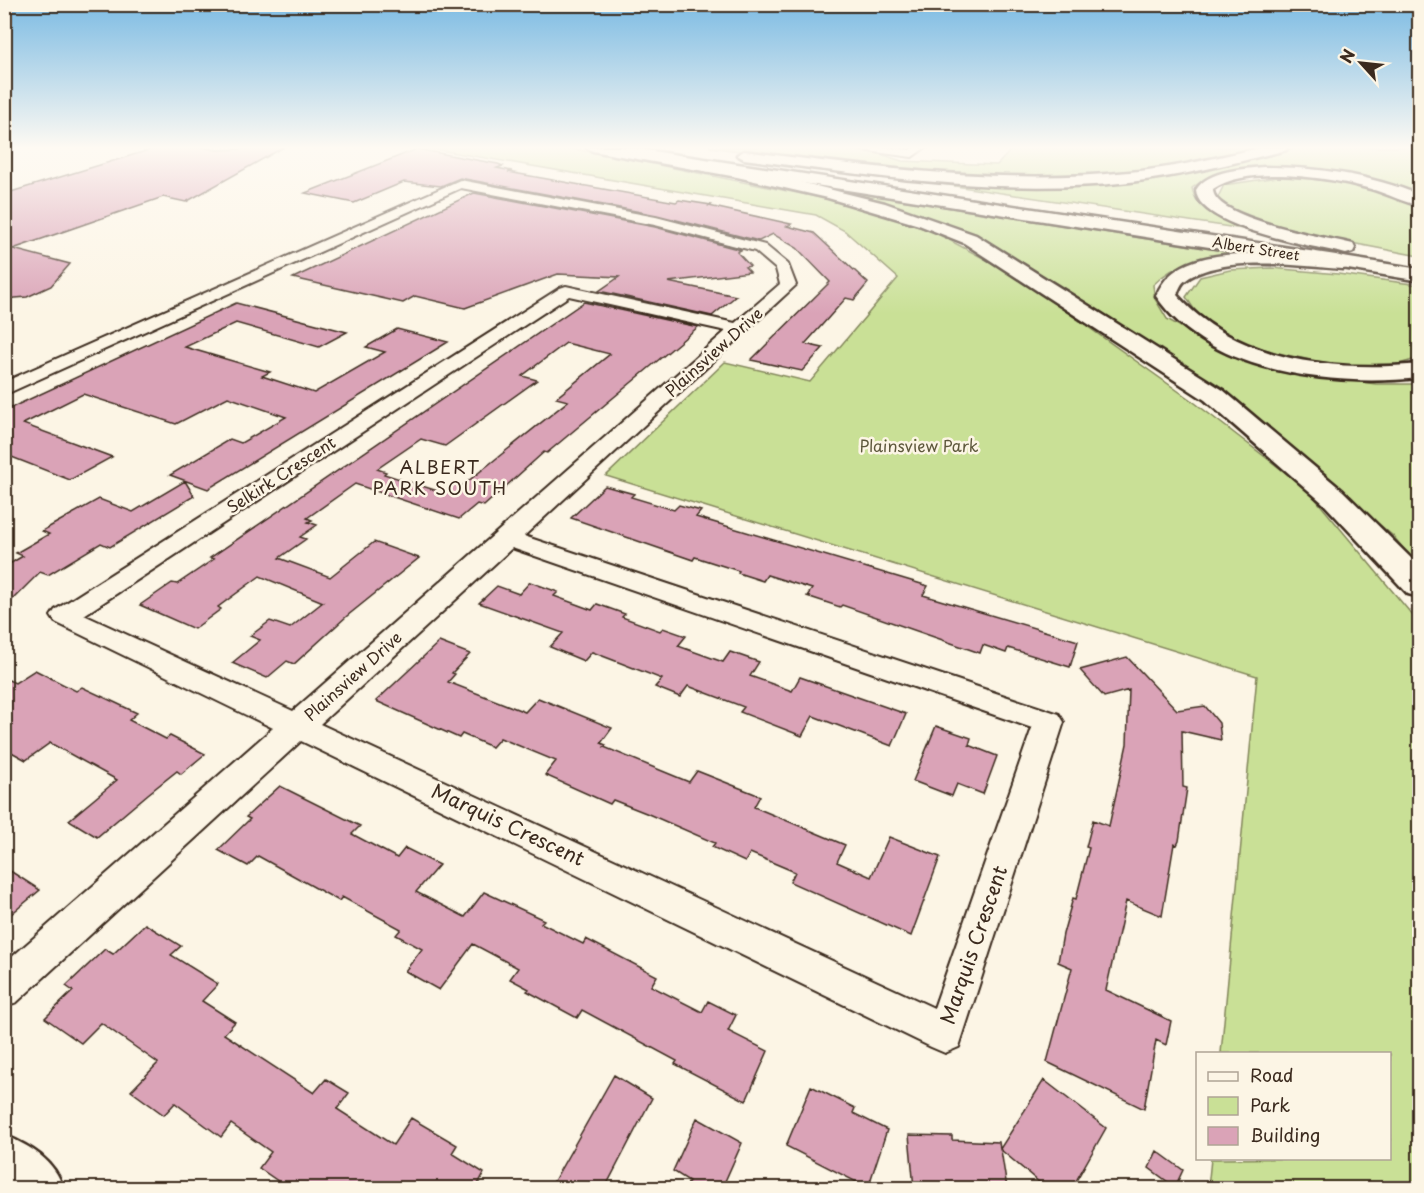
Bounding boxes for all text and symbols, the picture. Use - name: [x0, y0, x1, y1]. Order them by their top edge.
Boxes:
- north arrow: [1331, 33, 1391, 93]
- text: N: [1333, 45, 1360, 67]
- street label: Albert Street: [1211, 231, 1301, 266]
- street label: Plainsview Drive: [659, 301, 767, 402]
- street label: Selkirk Crescent: [221, 430, 340, 518]
- park label: Plainsview Park: [859, 433, 979, 457]
- district label: ALBERT PARK SOUTH: [372, 453, 508, 501]
- street label: Plainsview Drive: [298, 625, 406, 726]
- street label: Marquis Crescent: [427, 775, 590, 873]
- street label: Marquis Crescent: [932, 861, 1014, 1028]
- legend: [1196, 1052, 1391, 1160]
- text: Road: [1250, 1061, 1294, 1088]
- text: Park: [1250, 1091, 1290, 1118]
- text: Building: [1250, 1121, 1320, 1148]

